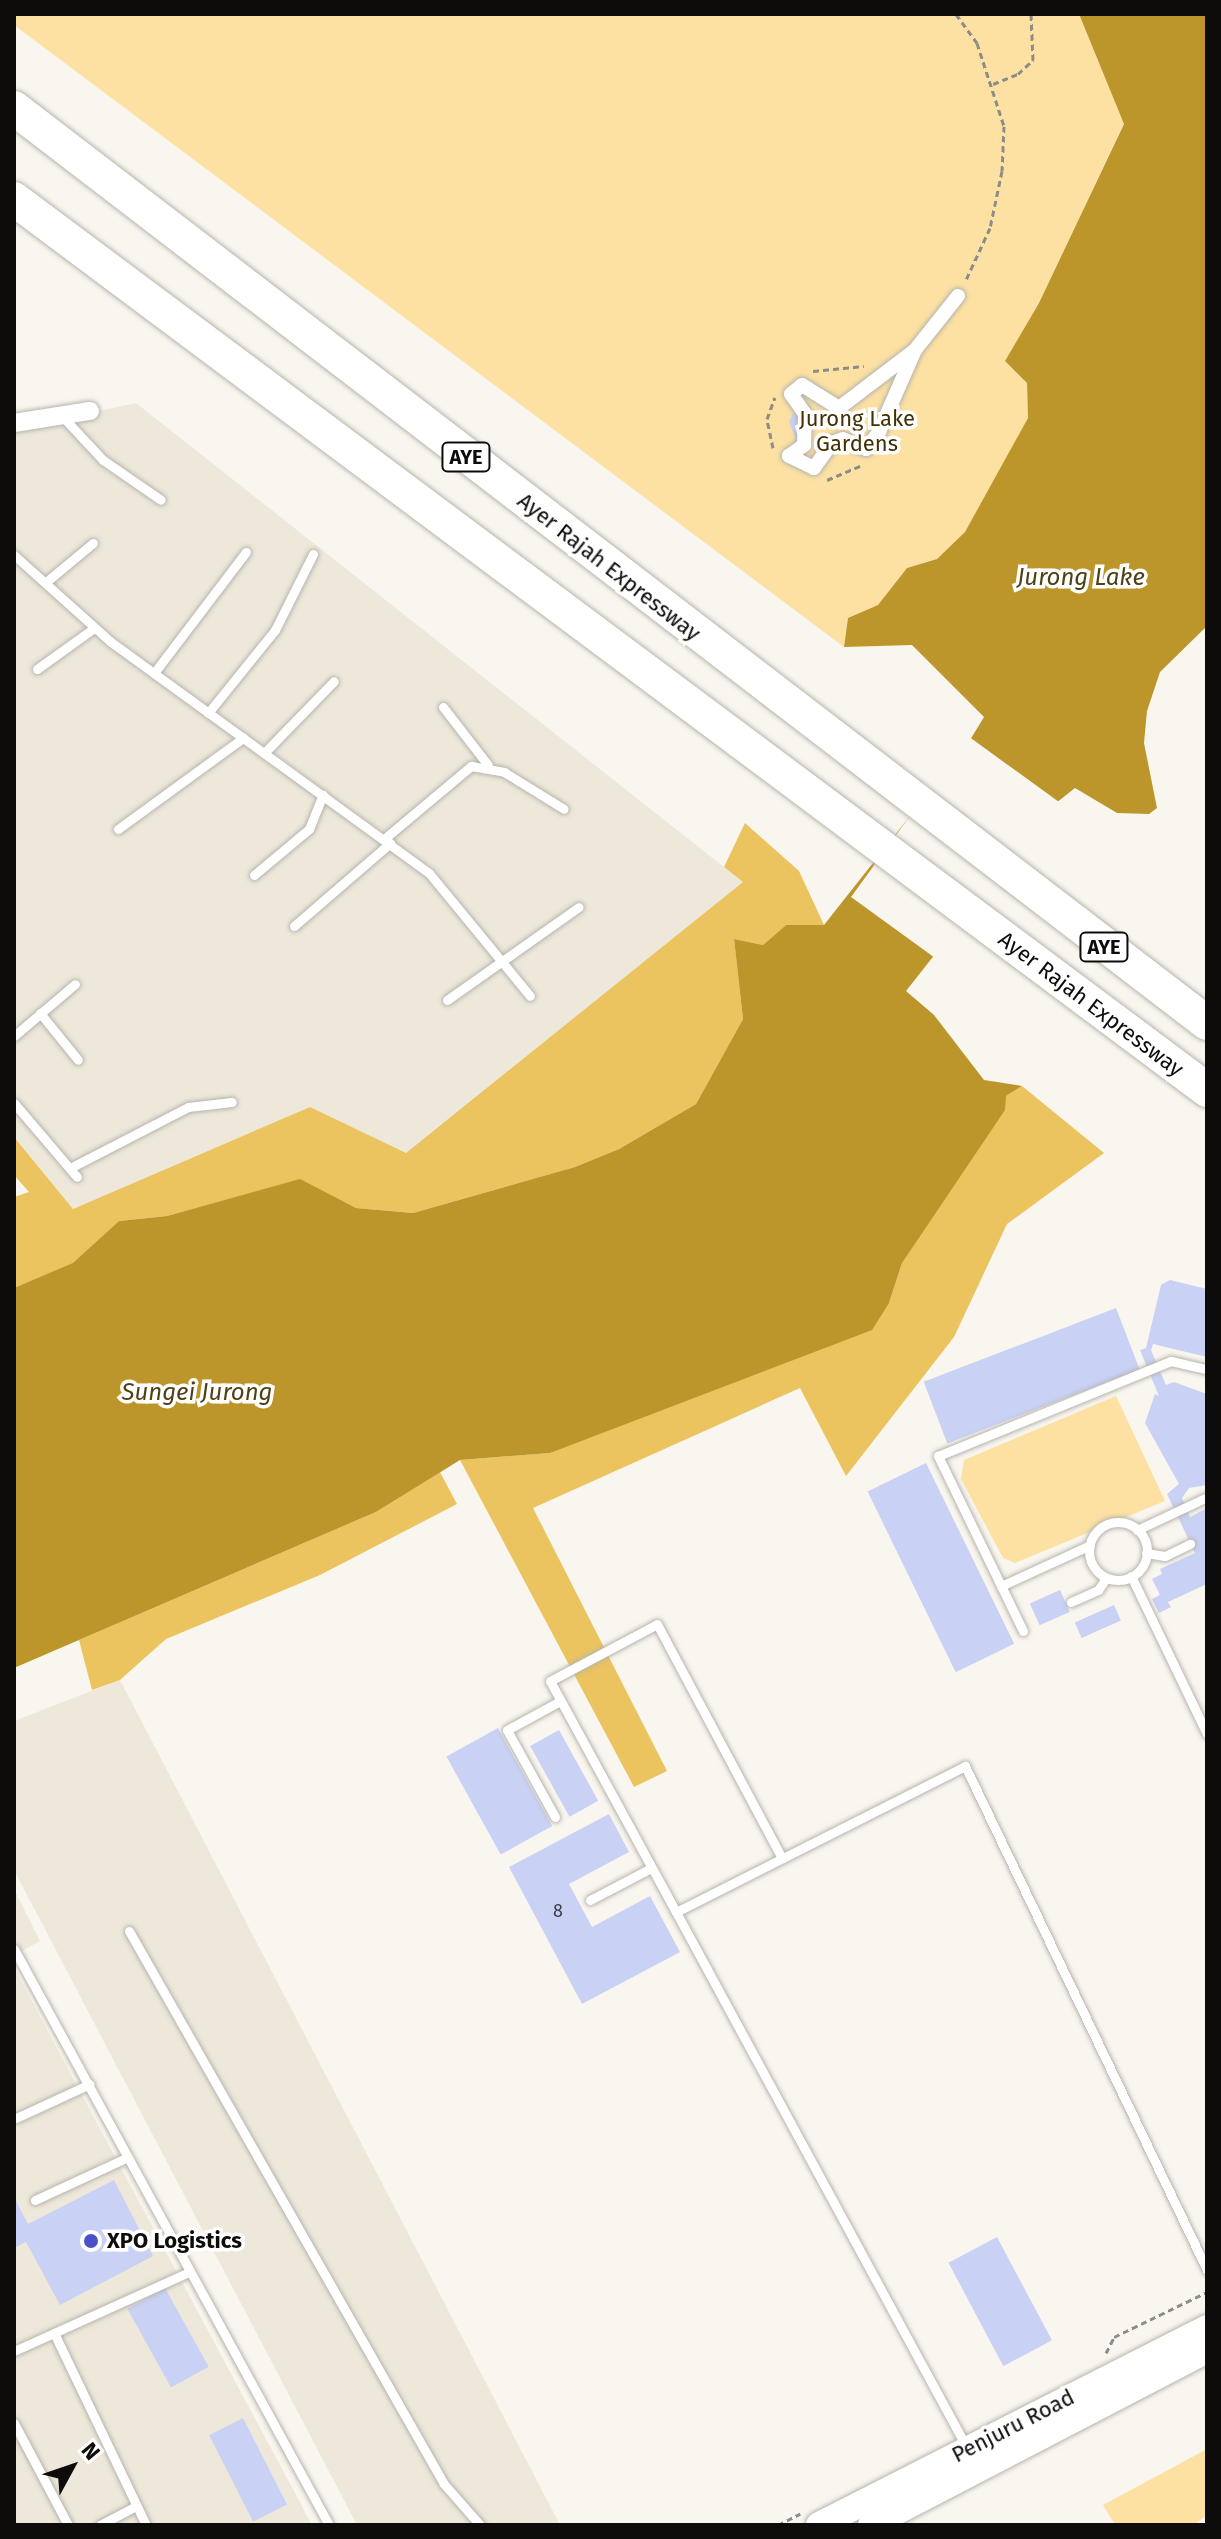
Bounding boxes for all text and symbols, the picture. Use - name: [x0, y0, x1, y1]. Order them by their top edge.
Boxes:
- park label: Jurong Lake Gardens: [799, 405, 915, 456]
- road number: AYE: [440, 441, 492, 473]
- street label: Ayer Rajah Expressway: [512, 487, 706, 647]
- water label: Jurong Lake: [1017, 564, 1145, 592]
- street label: Ayer Rajah Expressway: [993, 926, 1189, 1082]
- road number: AYE: [1078, 931, 1130, 963]
- water label: Sungei Jurong: [121, 1379, 273, 1407]
- house number: 8: [553, 1900, 563, 1922]
- place label: XPO Logistics: [107, 2228, 242, 2254]
- marker: XPO Logistics: [82, 2232, 100, 2250]
- street label: Penjuru Road: [947, 2384, 1079, 2468]
- north arrow: [32, 2427, 112, 2507]
- text: N: [76, 2437, 106, 2466]

